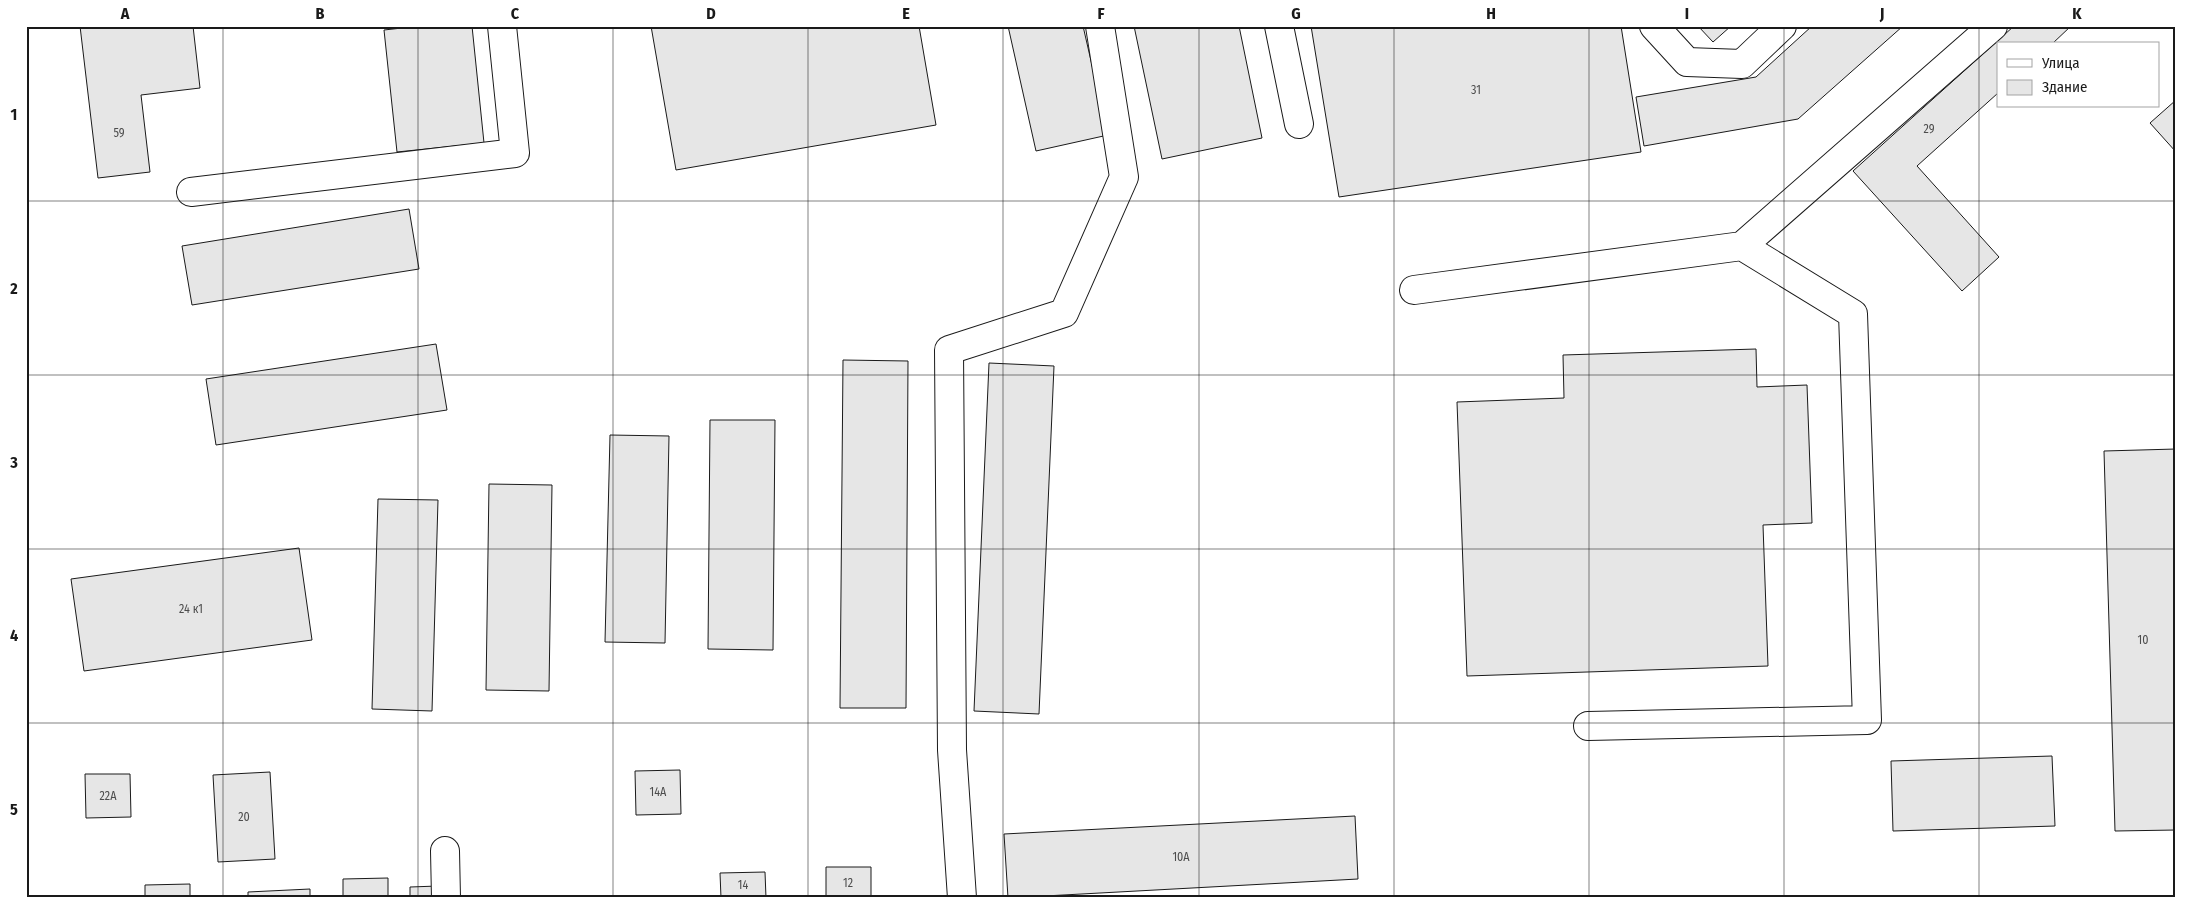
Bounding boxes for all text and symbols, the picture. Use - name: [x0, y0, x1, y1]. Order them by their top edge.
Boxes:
- text: A: [120, 4, 130, 23]
- text: B: [316, 4, 325, 23]
- text: C: [511, 4, 520, 23]
- text: D: [706, 4, 716, 23]
- text: E: [902, 4, 910, 23]
- text: F: [1097, 4, 1105, 23]
- text: G: [1291, 4, 1301, 23]
- text: H: [1486, 4, 1496, 23]
- text: I: [1685, 4, 1689, 23]
- text: J: [1879, 4, 1884, 23]
- text: K: [2072, 4, 2082, 23]
- legend: [1997, 42, 2160, 108]
- text: Улица: [2041, 54, 2080, 72]
- text: Здание: [2042, 78, 2088, 96]
- house number: 31: [1471, 83, 1481, 97]
- text: 1: [11, 105, 17, 124]
- house number: 29: [1923, 122, 1935, 136]
- house number: 59: [113, 126, 125, 140]
- text: 2: [9, 279, 18, 298]
- text: 3: [9, 453, 18, 472]
- house number: 24 к1: [179, 602, 203, 616]
- text: 4: [10, 626, 18, 645]
- house number: 10: [2138, 633, 2148, 647]
- house number: 14А: [650, 785, 667, 799]
- house number: 22А: [100, 789, 117, 803]
- text: 5: [10, 800, 18, 819]
- house number: 20: [238, 810, 250, 824]
- house number: 10А: [1172, 850, 1190, 864]
- house number: 12: [843, 876, 853, 890]
- house number: 14: [738, 878, 748, 892]

